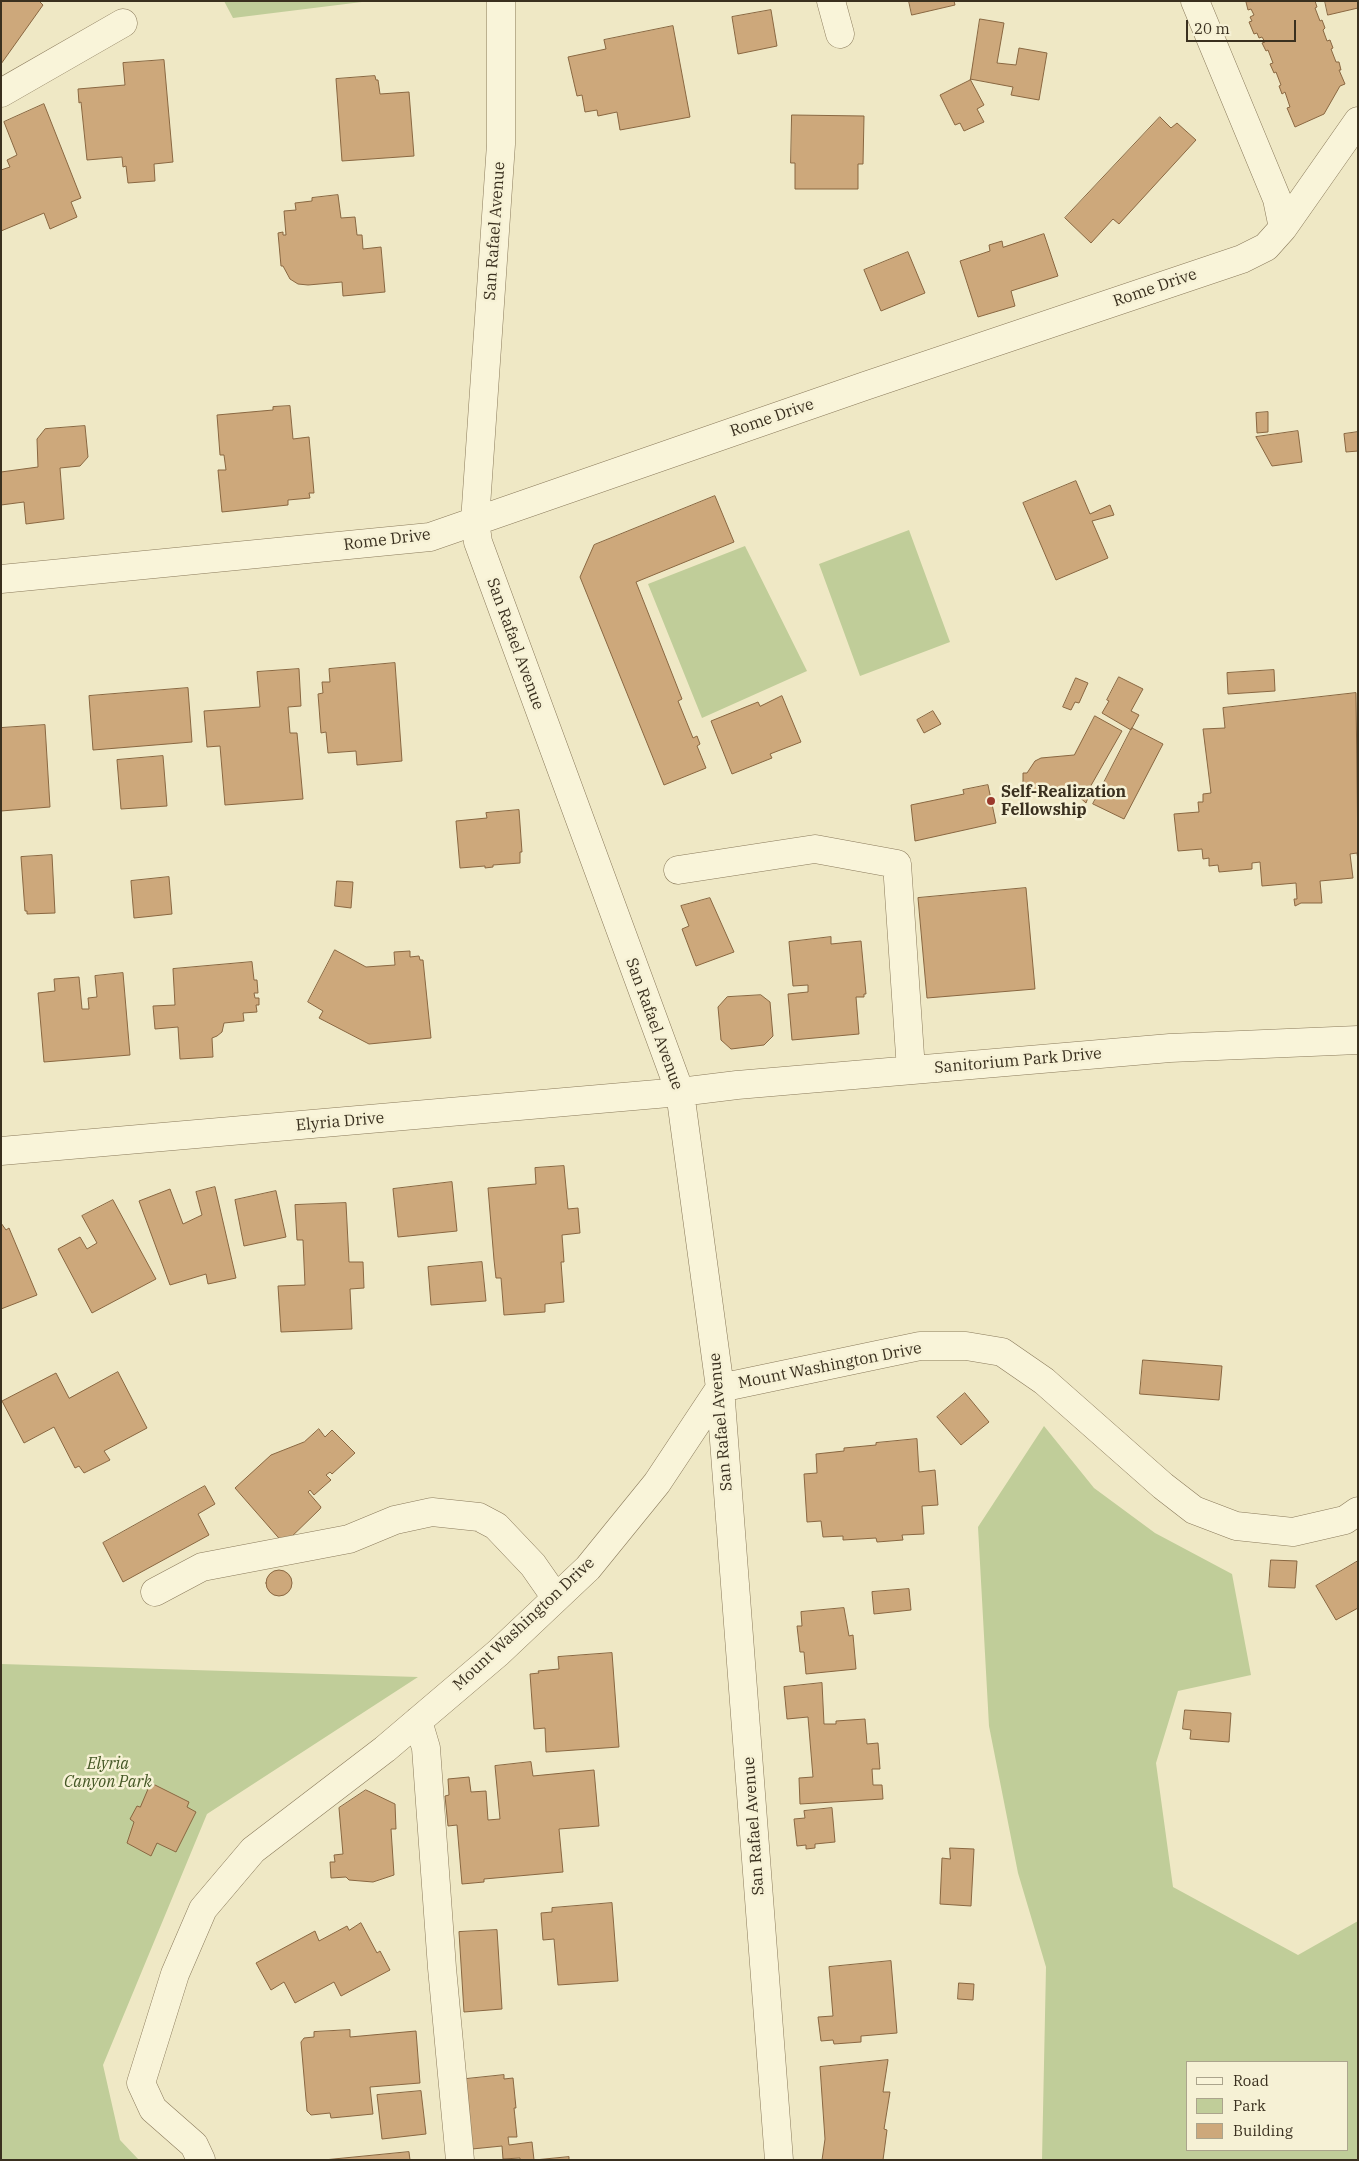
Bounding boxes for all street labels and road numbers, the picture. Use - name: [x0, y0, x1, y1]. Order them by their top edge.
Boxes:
- street label: San Rafael Avenue: [481, 161, 509, 301]
- street label: Rome Drive: [1111, 265, 1199, 311]
- street label: Rome Drive: [728, 395, 816, 441]
- street label: Rome Drive: [342, 525, 432, 555]
- street label: San Rafael Avenue: [482, 575, 548, 713]
- street label: San Rafael Avenue: [621, 955, 687, 1093]
- street label: Sanitorium Park Drive: [933, 1044, 1103, 1078]
- street label: Elyria Drive: [295, 1109, 385, 1135]
- street label: Mount Washington Drive: [737, 1339, 923, 1393]
- street label: San Rafael Avenue: [705, 1352, 737, 1492]
- street label: Mount Washington Drive: [449, 1553, 599, 1695]
- street label: San Rafael Avenue: [740, 1756, 768, 1896]

